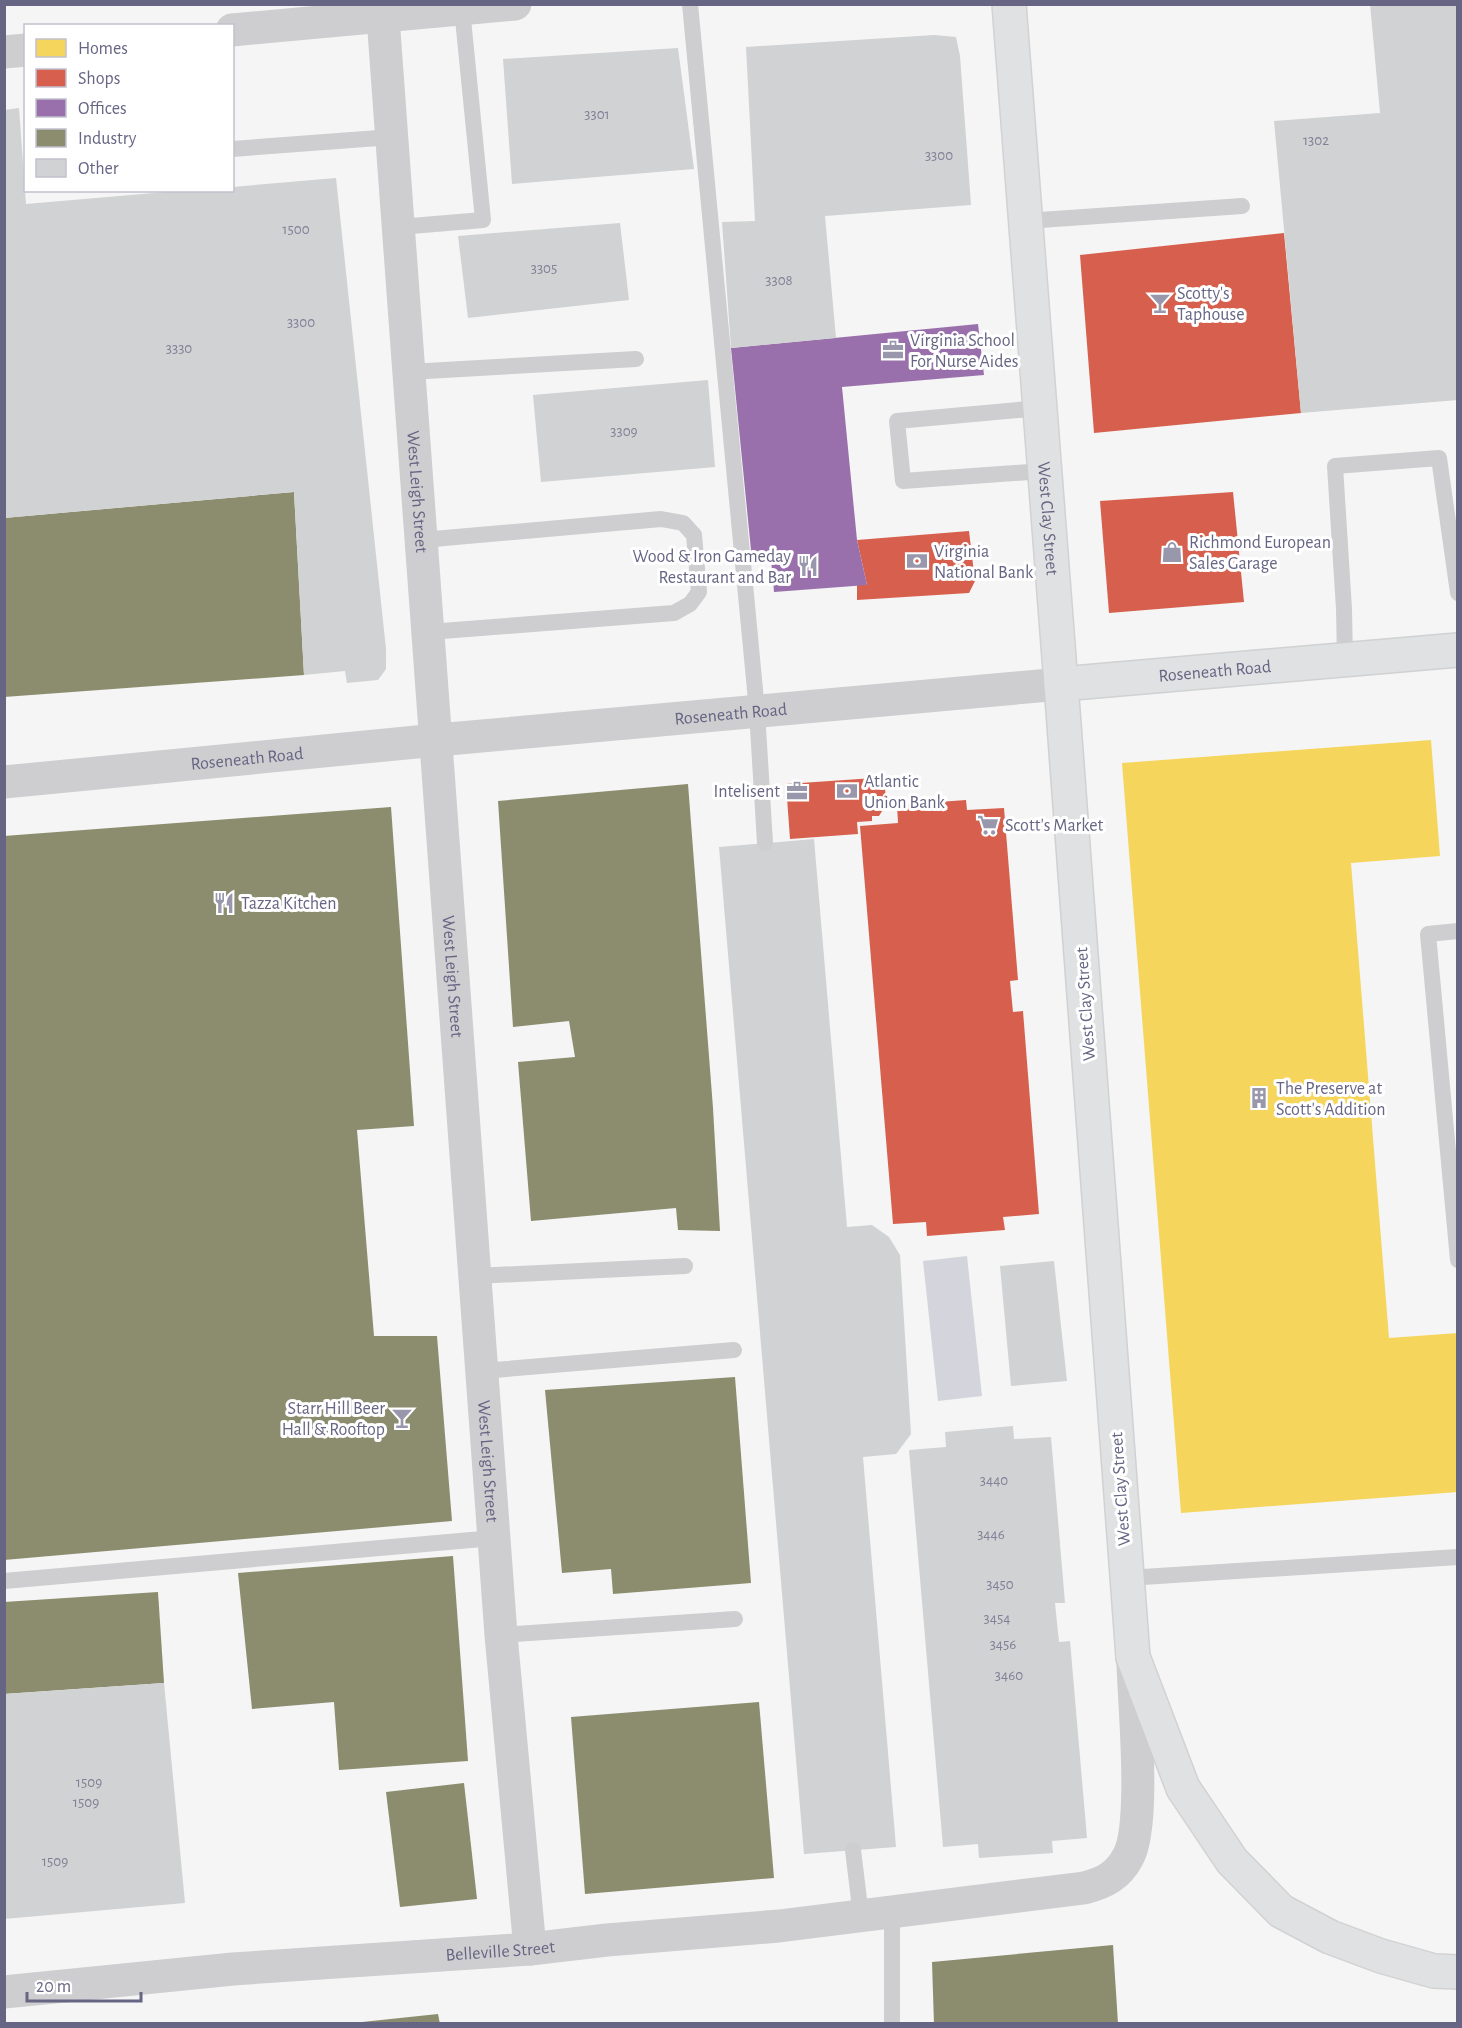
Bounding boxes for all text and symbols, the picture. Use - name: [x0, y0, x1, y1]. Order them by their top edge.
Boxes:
- legend: [24, 24, 234, 192]
- text: Homes: [78, 40, 128, 58]
- text: Shops: [78, 70, 120, 88]
- text: Offices: [78, 100, 127, 118]
- house number: 3301: [584, 107, 610, 122]
- text: Industry: [78, 130, 137, 148]
- house number: 1302: [1303, 133, 1329, 148]
- house number: 3300: [925, 148, 953, 163]
- text: Other: [78, 160, 119, 178]
- house number: 1500: [282, 222, 310, 237]
- house number: 3305: [531, 261, 557, 276]
- house number: 3308: [765, 273, 793, 288]
- place label: Scotty's Taphouse: [1177, 285, 1244, 324]
- bar icon: Scotty's Taphouse: [1148, 291, 1172, 315]
- house number: 3300: [287, 315, 315, 330]
- place label: Virginia School For Nurse Aides: [910, 332, 1019, 371]
- office icon: Virginia School For Nurse Aides: [881, 338, 905, 362]
- house number: 3330: [166, 341, 192, 356]
- house number: 3309: [610, 424, 638, 439]
- street label: West Leigh Street: [403, 430, 430, 554]
- street label: West Clay Street: [1034, 461, 1061, 576]
- place label: Richmond European Sales Garage: [1189, 534, 1331, 573]
- shop icon: Richmond European Sales Garage: [1160, 540, 1184, 564]
- place label: Virginia National Bank: [934, 543, 1034, 582]
- place label: Wood & Iron Gameday Restaurant and Bar: [632, 548, 791, 587]
- bank icon: Virginia National Bank: [905, 549, 929, 573]
- restaurant icon: Wood & Iron Gameday Restaurant and Bar: [796, 554, 820, 578]
- street label: Roseneath Road: [1158, 658, 1272, 686]
- street label: Roseneath Road: [674, 701, 788, 729]
- street label: Roseneath Road: [190, 745, 304, 774]
- place label: Atlantic Union Bank: [864, 773, 946, 812]
- office icon: Intelisent: [785, 779, 809, 803]
- bank icon: Atlantic Union Bank: [835, 779, 859, 803]
- place label: Intelisent: [713, 783, 780, 801]
- supermarket icon: Scott's Market: [976, 813, 1000, 837]
- place label: Scott's Market: [1005, 817, 1104, 835]
- restaurant icon: Tazza Kitchen: [212, 891, 236, 915]
- place label: Tazza Kitchen: [241, 895, 337, 913]
- street label: West Leigh Street: [439, 915, 465, 1038]
- street label: West Clay Street: [1073, 946, 1099, 1061]
- place label: The Preserve at Scott's Addition: [1276, 1080, 1386, 1119]
- building icon: The Preserve at Scott's Addition: [1247, 1086, 1271, 1110]
- street label: West Leigh Street: [474, 1399, 501, 1523]
- place label: Starr Hill Beer Hall & Rooftop: [282, 1400, 385, 1439]
- bar icon: Starr Hill Beer Hall & Rooftop: [390, 1406, 414, 1430]
- street label: West Clay Street: [1108, 1431, 1134, 1546]
- house number: 3440: [980, 1473, 1008, 1488]
- house number: 3446: [977, 1527, 1005, 1542]
- house number: 3450: [986, 1577, 1014, 1592]
- house number: 3454: [984, 1611, 1010, 1626]
- house number: 3456: [990, 1637, 1016, 1652]
- house number: 3460: [995, 1668, 1023, 1683]
- house number: 1509: [76, 1775, 102, 1790]
- house number: 1509: [73, 1795, 99, 1810]
- house number: 1509: [42, 1854, 68, 1869]
- street label: Belleville Street: [445, 1938, 556, 1965]
- scale bar: [27, 1965, 141, 2003]
- text: 20 m: [36, 1978, 71, 1996]

